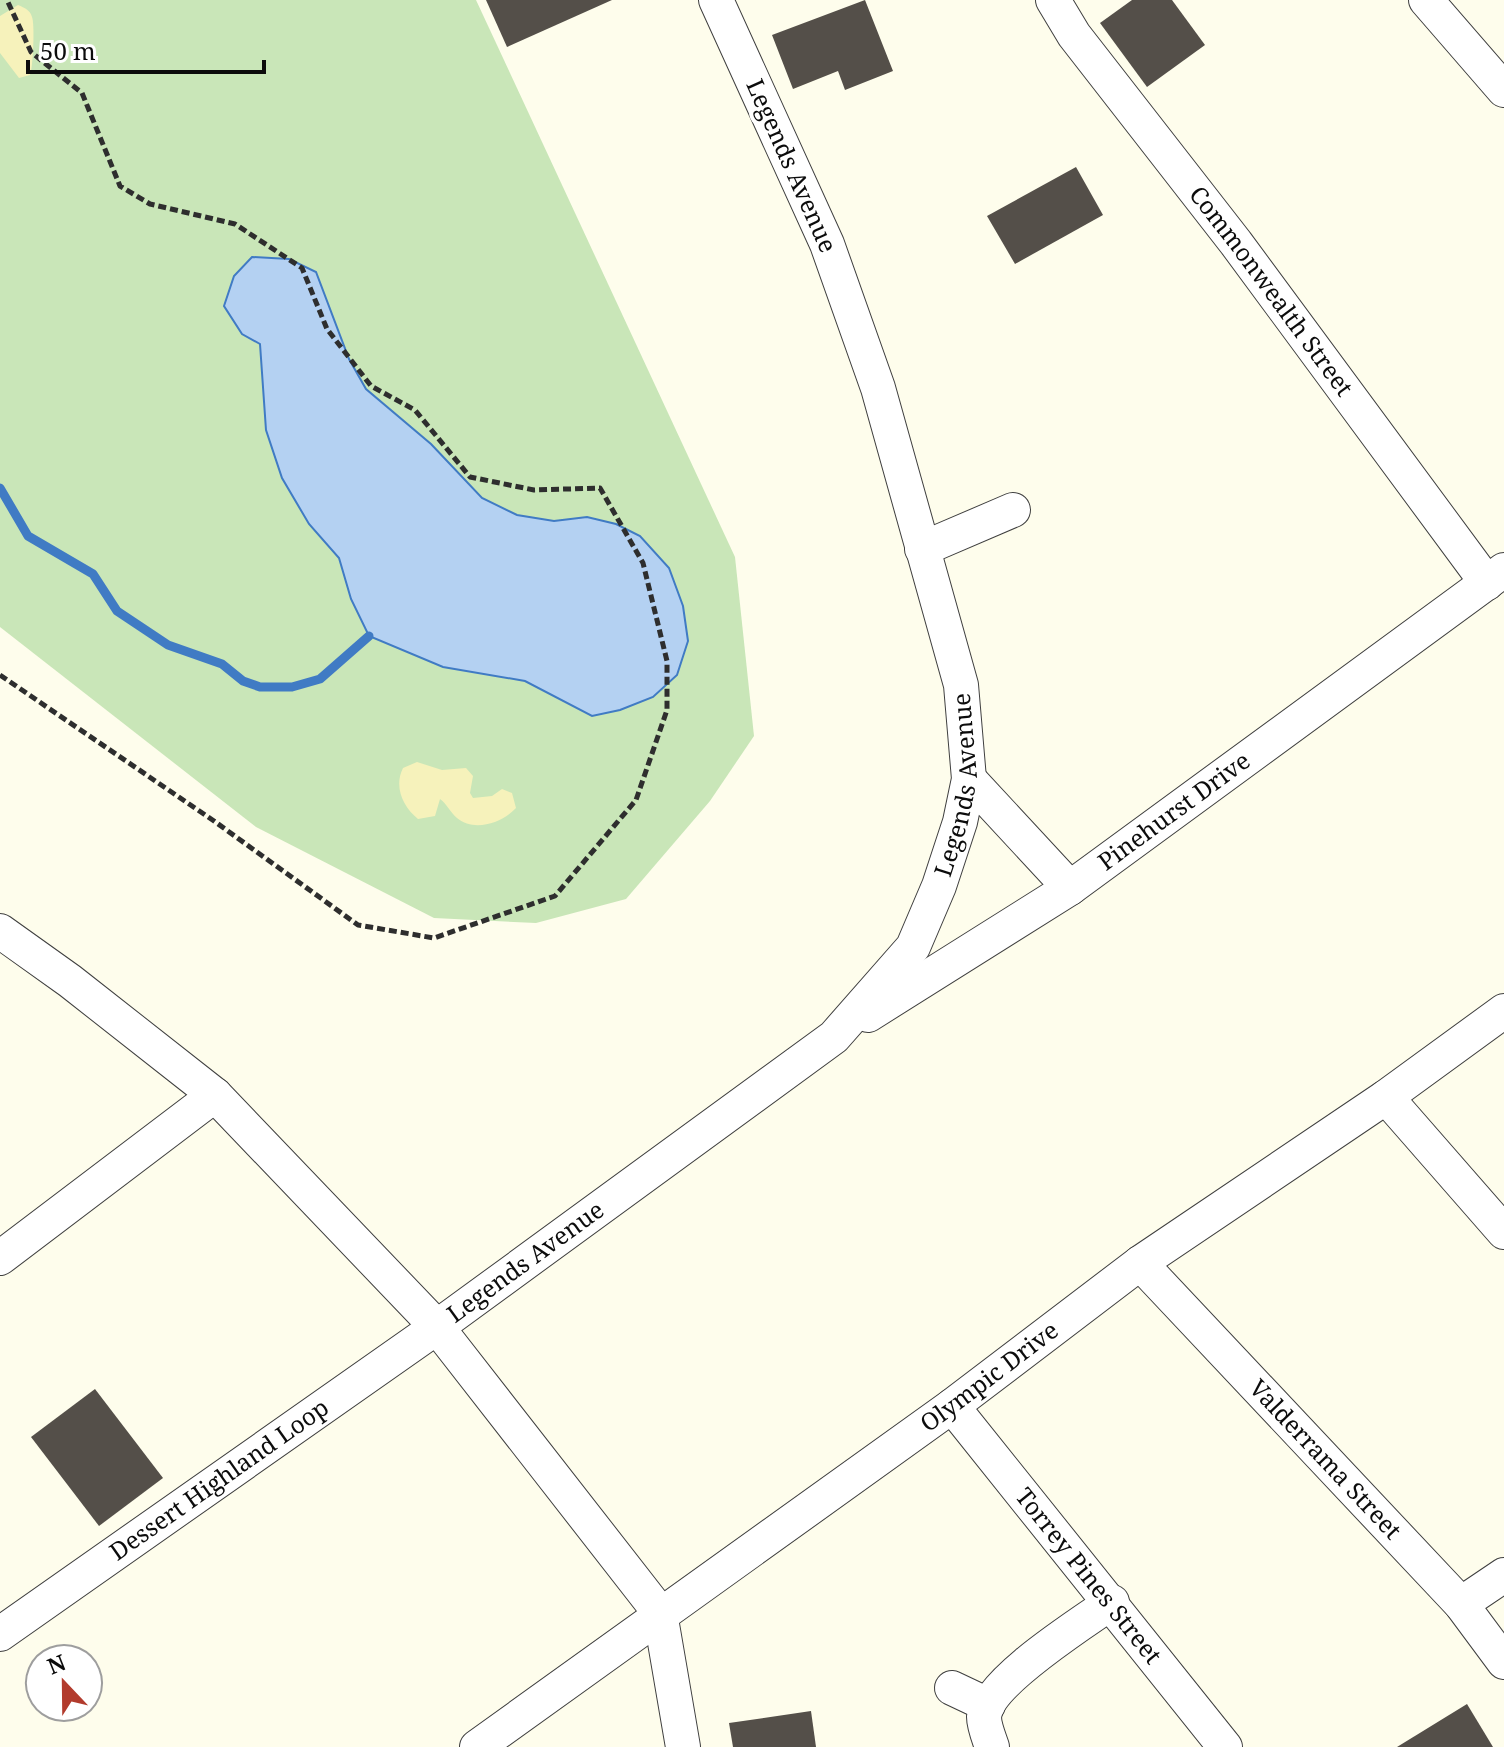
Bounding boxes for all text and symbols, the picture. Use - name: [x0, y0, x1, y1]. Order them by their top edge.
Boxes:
- scale bar: [28, 24, 264, 74]
- text: 50 m: [40, 34, 96, 67]
- street label: Legends Avenue: [739, 73, 845, 257]
- street label: Commonwealth Street: [1182, 178, 1361, 402]
- street label: Legends Avenue: [925, 692, 984, 880]
- street label: Pinehurst Drive: [1091, 743, 1256, 877]
- street label: Legends Avenue: [440, 1193, 610, 1329]
- street label: Olympic Drive: [913, 1313, 1064, 1439]
- street label: Valderrama Street: [1243, 1371, 1410, 1546]
- street label: Dessert Highland Loop: [102, 1390, 335, 1567]
- street label: Torrey Pines Street: [1009, 1480, 1170, 1670]
- north arrow: [24, 1643, 104, 1723]
- text: N: [42, 1646, 70, 1681]

